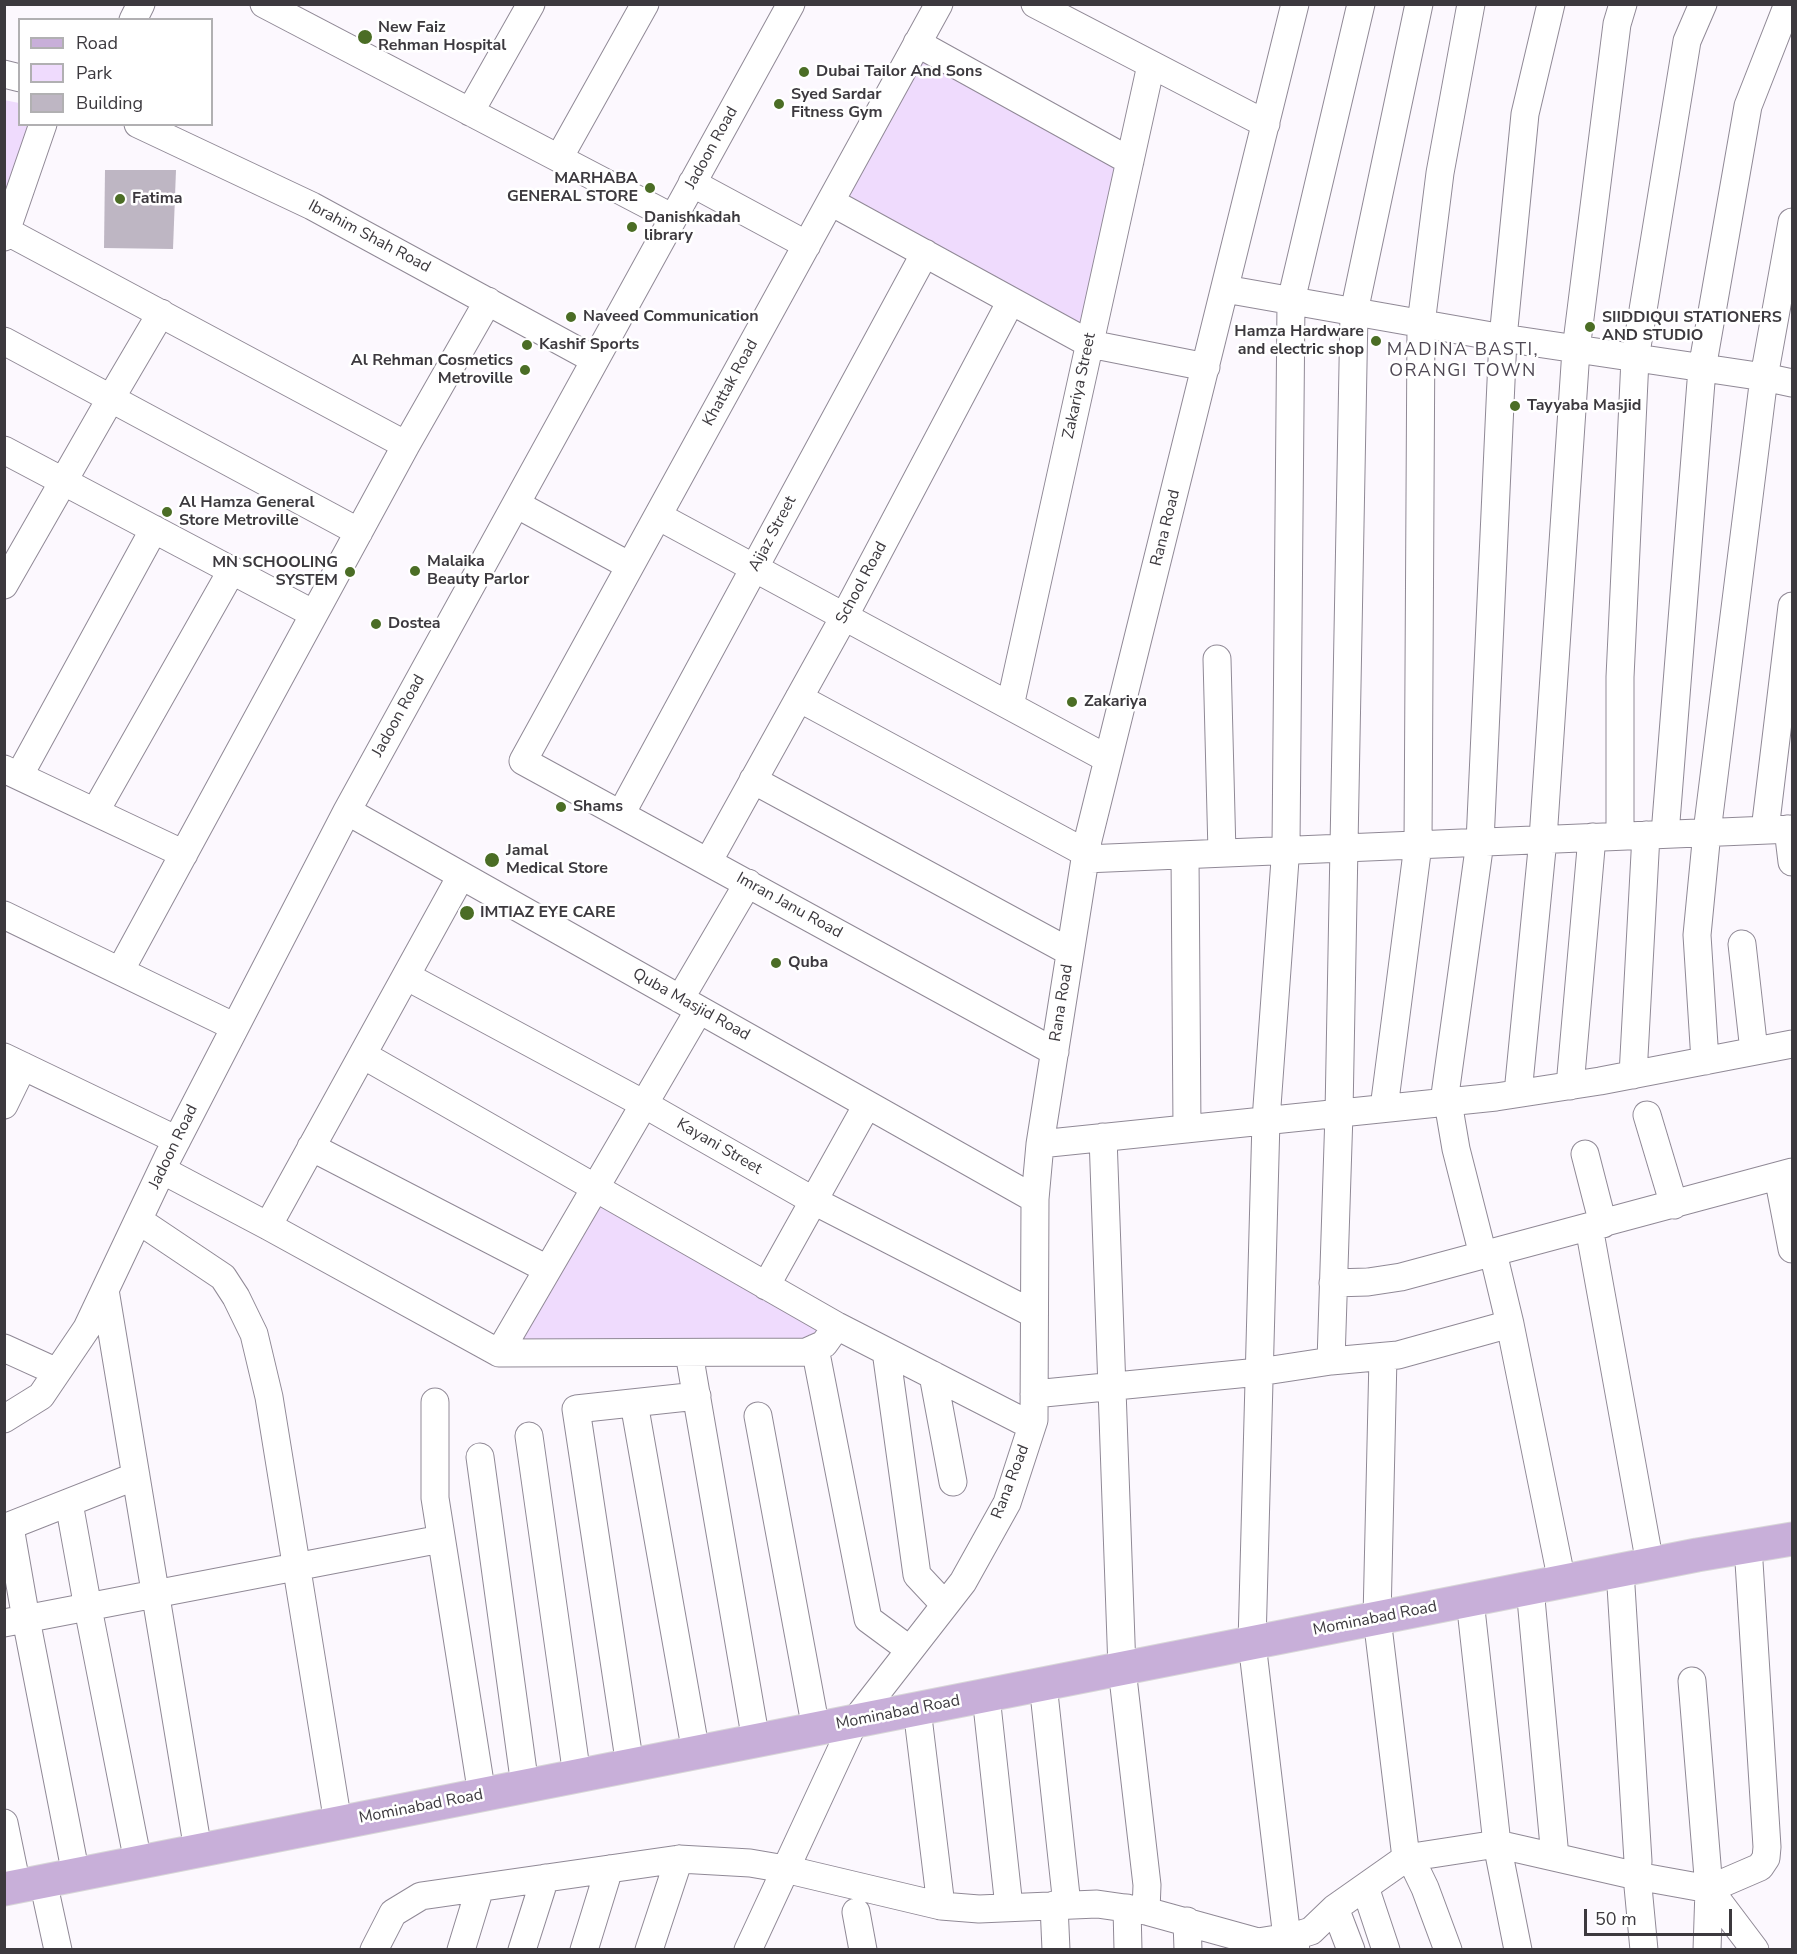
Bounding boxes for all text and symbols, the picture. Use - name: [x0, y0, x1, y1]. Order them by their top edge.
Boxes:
- legend: [18, 18, 213, 126]
- place label: New Faiz Rehman Hospital: [378, 18, 506, 56]
- marker: New Faiz Rehman Hospital: [356, 28, 374, 46]
- text: Road: [76, 31, 118, 55]
- text: Park: [76, 61, 112, 85]
- place label: Dubai Tailor And Sons: [816, 62, 982, 82]
- marker: Dubai Tailor And Sons: [797, 65, 811, 79]
- place label: Syed Sardar Fitness Gym: [791, 85, 882, 123]
- text: Building: [76, 91, 143, 115]
- marker: Syed Sardar Fitness Gym: [772, 97, 786, 111]
- street label: Jadoon Road: [681, 103, 743, 193]
- place label: MARHABA GENERAL STORE: [507, 169, 638, 207]
- marker: MARHABA GENERAL STORE: [643, 181, 657, 195]
- place label: Fatima: [132, 189, 182, 209]
- marker: Fatima: [113, 192, 127, 206]
- street label: Ibrahim Shah Road: [304, 197, 434, 277]
- place label: Danishkadah library: [644, 208, 741, 246]
- marker: Danishkadah library: [625, 220, 639, 234]
- place label: Naveed Communication: [583, 307, 759, 327]
- place label: SIIDDIQUI STATIONERS AND STUDIO: [1602, 308, 1782, 346]
- marker: Naveed Communication: [564, 310, 578, 324]
- marker: SIIDDIQUI STATIONERS AND STUDIO: [1583, 320, 1597, 334]
- place label: Hamza Hardware and electric shop: [1234, 322, 1364, 360]
- street label: Zakariya Street: [1059, 331, 1101, 441]
- marker: Hamza Hardware and electric shop: [1369, 334, 1383, 348]
- place label: Kashif Sports: [539, 335, 639, 355]
- street label: Khattak Road: [699, 336, 763, 430]
- marker: Kashif Sports: [520, 338, 534, 352]
- district label: MADINA BASTI, ORANGI TOWN: [1387, 340, 1539, 382]
- place label: Al Rehman Cosmetics Metroville: [351, 351, 513, 389]
- marker: Al Rehman Cosmetics Metroville: [518, 363, 532, 377]
- place label: Tayyaba Masjid: [1527, 396, 1641, 416]
- marker: Tayyaba Masjid: [1508, 399, 1522, 413]
- street label: Rana Road: [1147, 488, 1185, 568]
- place label: Al Hamza General Store Metroville: [179, 493, 315, 531]
- street label: Aijaz Street: [745, 493, 801, 575]
- marker: Al Hamza General Store Metroville: [160, 505, 174, 519]
- street label: School Road: [832, 539, 892, 627]
- place label: Malaika Beauty Parlor: [427, 552, 529, 590]
- place label: MN SCHOOLING SYSTEM: [212, 553, 338, 591]
- marker: Malaika Beauty Parlor: [408, 564, 422, 578]
- marker: MN SCHOOLING SYSTEM: [343, 565, 357, 579]
- place label: Dostea: [388, 614, 441, 634]
- marker: Dostea: [369, 617, 383, 631]
- street label: Jadoon Road: [368, 671, 430, 761]
- place label: Zakariya: [1084, 692, 1147, 712]
- marker: Zakariya: [1065, 695, 1079, 709]
- place label: Shams: [573, 797, 623, 817]
- marker: Shams: [554, 800, 568, 814]
- place label: Jamal Medical Store: [506, 841, 608, 879]
- marker: Jamal Medical Store: [483, 851, 501, 869]
- street label: Imran Janu Road: [733, 869, 845, 943]
- place label: IMTIAZ EYE CARE: [480, 903, 615, 923]
- marker: IMTIAZ EYE CARE: [458, 904, 476, 922]
- place label: Quba: [788, 953, 828, 973]
- marker: Quba: [769, 956, 783, 970]
- street label: Rana Road: [1046, 963, 1078, 1043]
- street label: Quba Masjid Road: [629, 965, 753, 1045]
- street label: Jadoon Road: [145, 1102, 203, 1192]
- street label: Kayani Street: [673, 1115, 765, 1179]
- street label: Rana Road: [988, 1442, 1034, 1522]
- street label: Mominabad Road: [1311, 1598, 1439, 1640]
- street label: Mominabad Road: [834, 1692, 962, 1734]
- street label: Mominabad Road: [357, 1786, 485, 1828]
- scale bar: [1587, 1897, 1736, 1935]
- text: 50 m: [1595, 1907, 1637, 1931]

